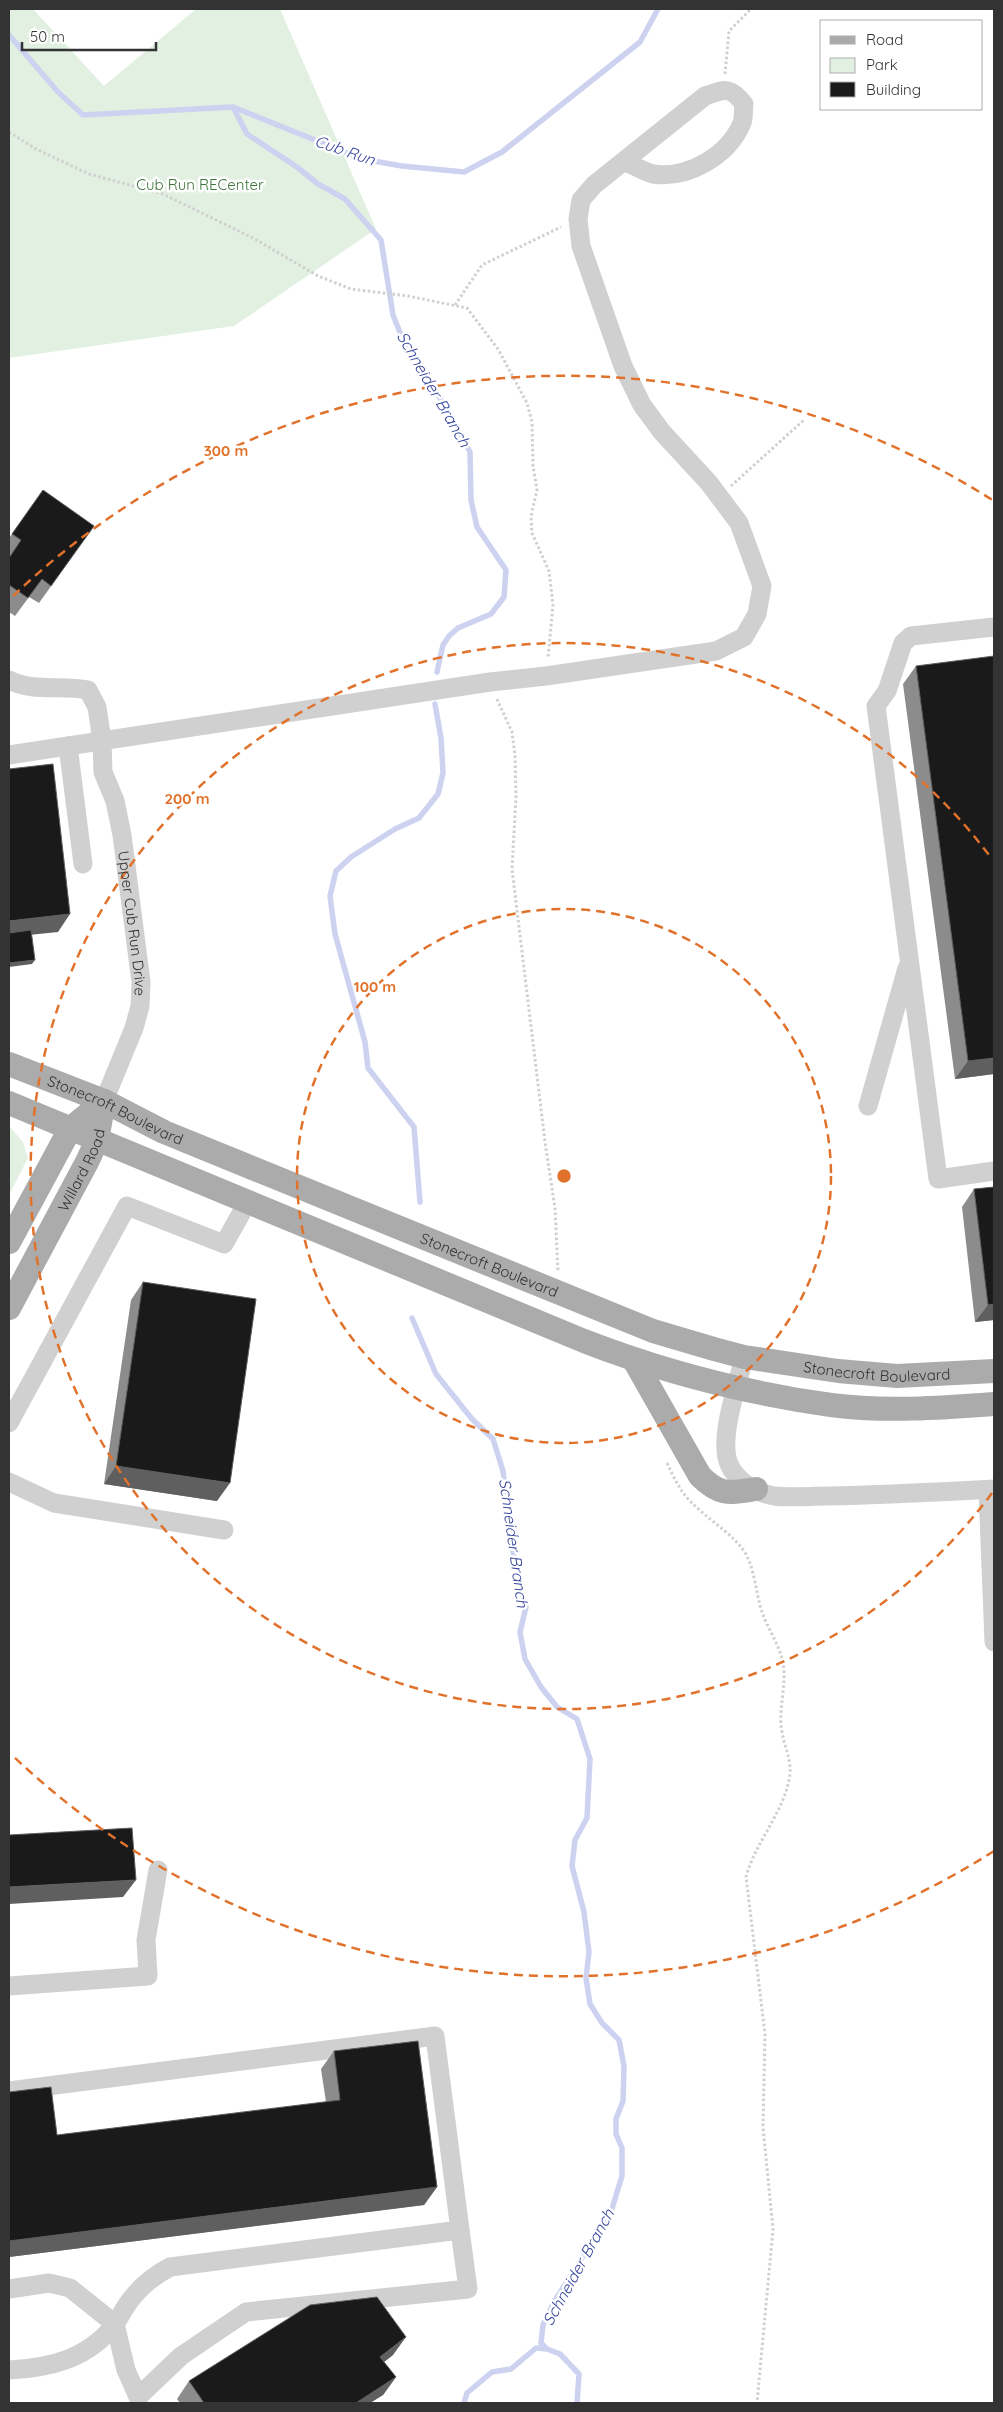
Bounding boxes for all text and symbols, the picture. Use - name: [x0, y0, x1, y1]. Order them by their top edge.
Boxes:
- scale bar: [22, 20, 156, 52]
- legend: [820, 20, 983, 110]
- text: 50 m: [30, 27, 65, 46]
- text: Road: [866, 30, 903, 49]
- text: Park: [866, 55, 898, 74]
- text: Building: [866, 80, 921, 99]
- water label: Cub Run: [312, 130, 379, 170]
- park label: Cub Run RECenter: [136, 175, 264, 194]
- water label: Schneider Branch: [393, 328, 476, 451]
- text: 300 m: [204, 441, 248, 460]
- text: 200 m: [165, 789, 210, 808]
- street label: Upper Cub Run Drive: [115, 850, 151, 996]
- text: 100 m: [354, 977, 396, 996]
- street label: Stonecroft Boulevard: [45, 1071, 186, 1148]
- street label: Willard Road: [53, 1127, 108, 1214]
- centre of rings: [555, 1167, 573, 1185]
- street label: Stonecroft Boulevard: [418, 1228, 561, 1301]
- street label: Stonecroft Boulevard: [802, 1356, 951, 1386]
- water label: Schneider Branch: [495, 1477, 533, 1610]
- water label: Schneider Branch: [538, 2204, 619, 2329]

